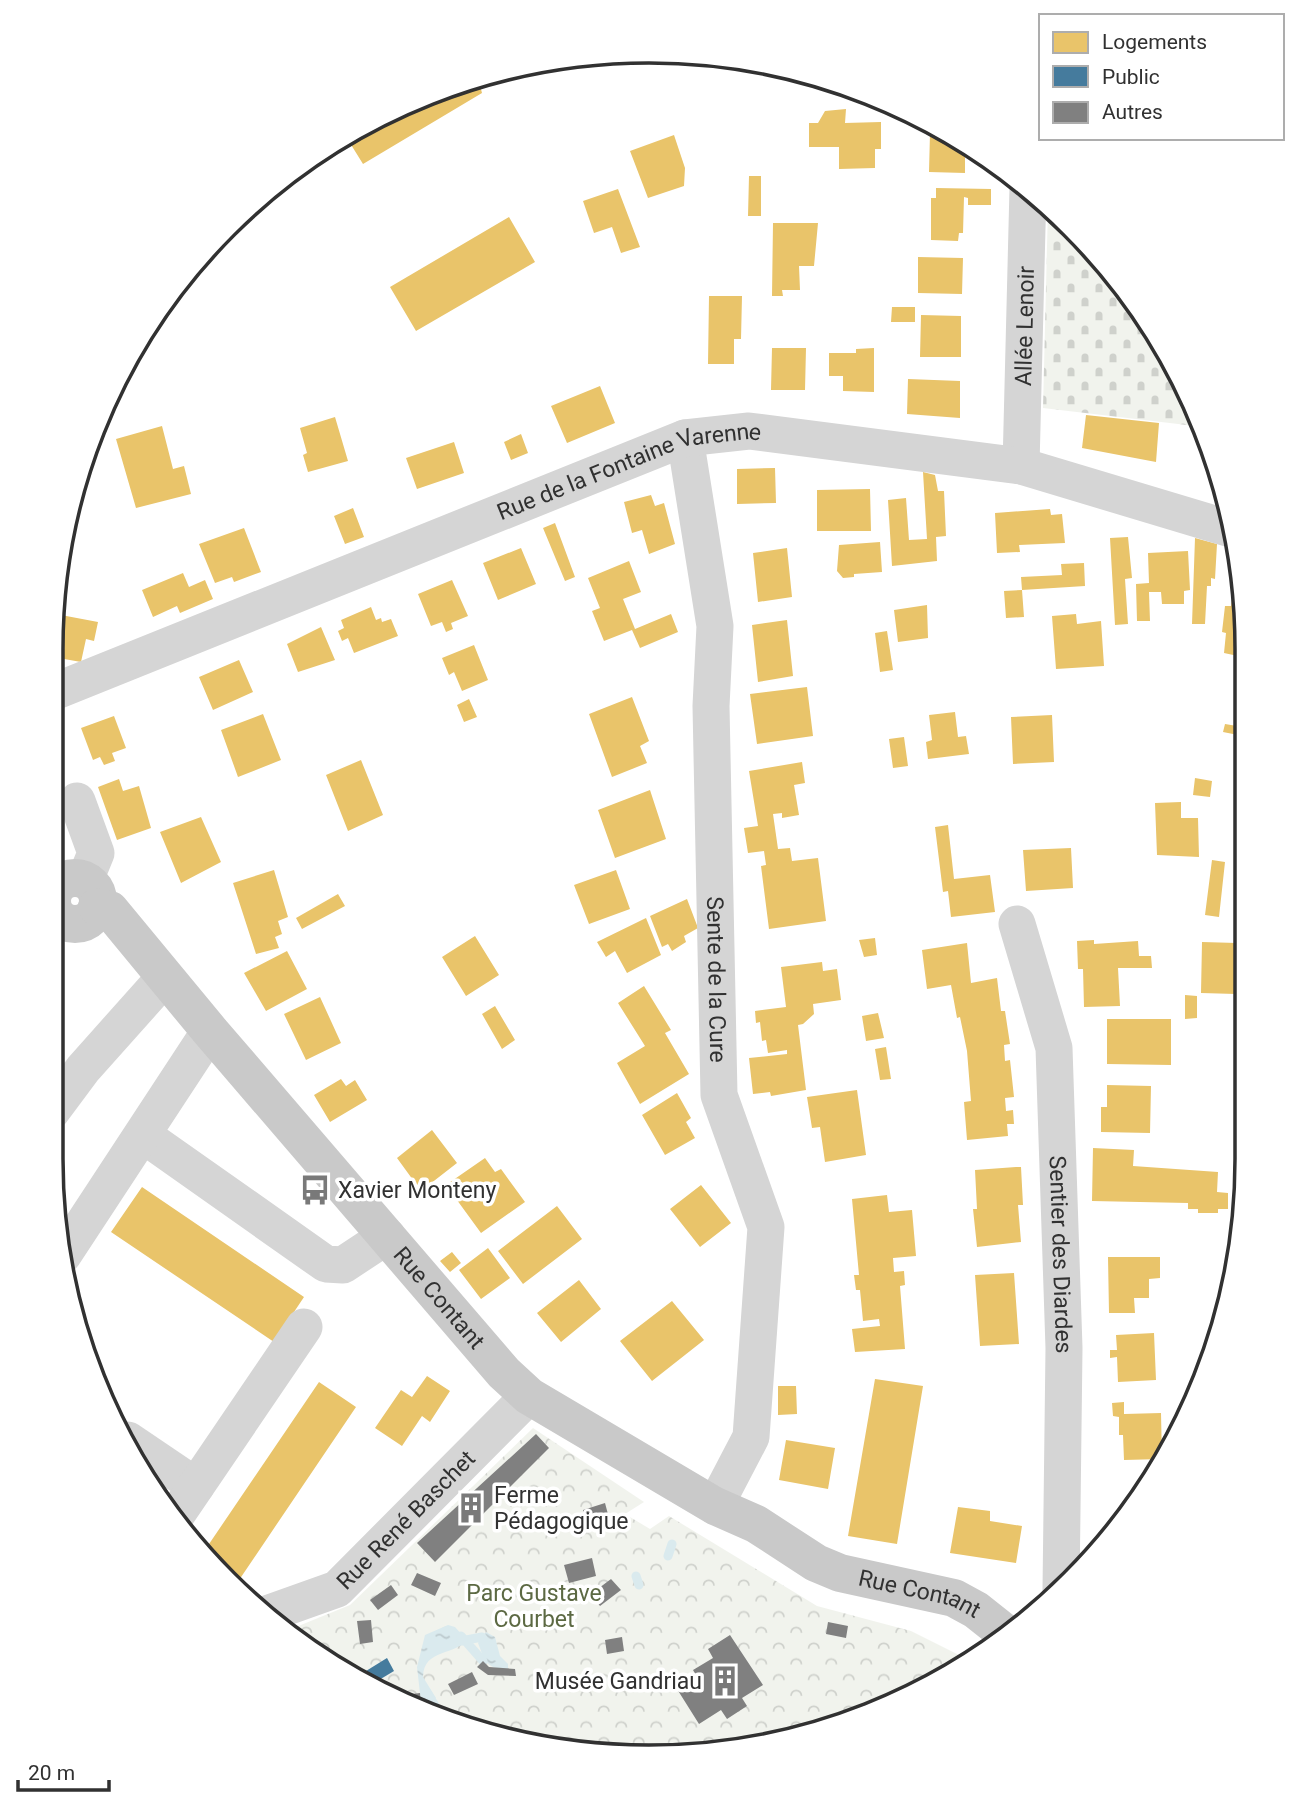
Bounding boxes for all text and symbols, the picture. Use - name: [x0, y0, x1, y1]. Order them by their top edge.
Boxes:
- legend: [1039, 14, 1284, 140]
- text: Logements: [1102, 30, 1207, 54]
- text: Public: [1102, 65, 1160, 89]
- text: Autres: [1102, 100, 1163, 124]
- street label: Allée Lenoir: [1010, 265, 1040, 386]
- street label: Rue de la Fontaine Varenne: [493, 418, 763, 526]
- street label: Sente de la Cure: [701, 896, 731, 1063]
- street label: Sentier des Diardes: [1044, 1155, 1077, 1354]
- bus stop icon: Xavier Monteny: [298, 1173, 332, 1207]
- place label: Xavier Monteny: [338, 1177, 497, 1204]
- street label: Rue Contant: [388, 1241, 490, 1355]
- street label: Rue René Baschet: [331, 1445, 481, 1595]
- place label: Ferme Pédagogique: [494, 1482, 629, 1535]
- building icon: Ferme Pédagogique: [454, 1491, 488, 1525]
- street label: Rue Contant: [856, 1564, 985, 1624]
- park label: Parc Gustave Courbet: [466, 1580, 602, 1633]
- building icon: Musée Gandriau: [708, 1664, 742, 1698]
- place label: Musée Gandriau: [535, 1668, 702, 1695]
- scale bar: [18, 1748, 108, 1792]
- text: 20 m: [28, 1761, 75, 1785]

